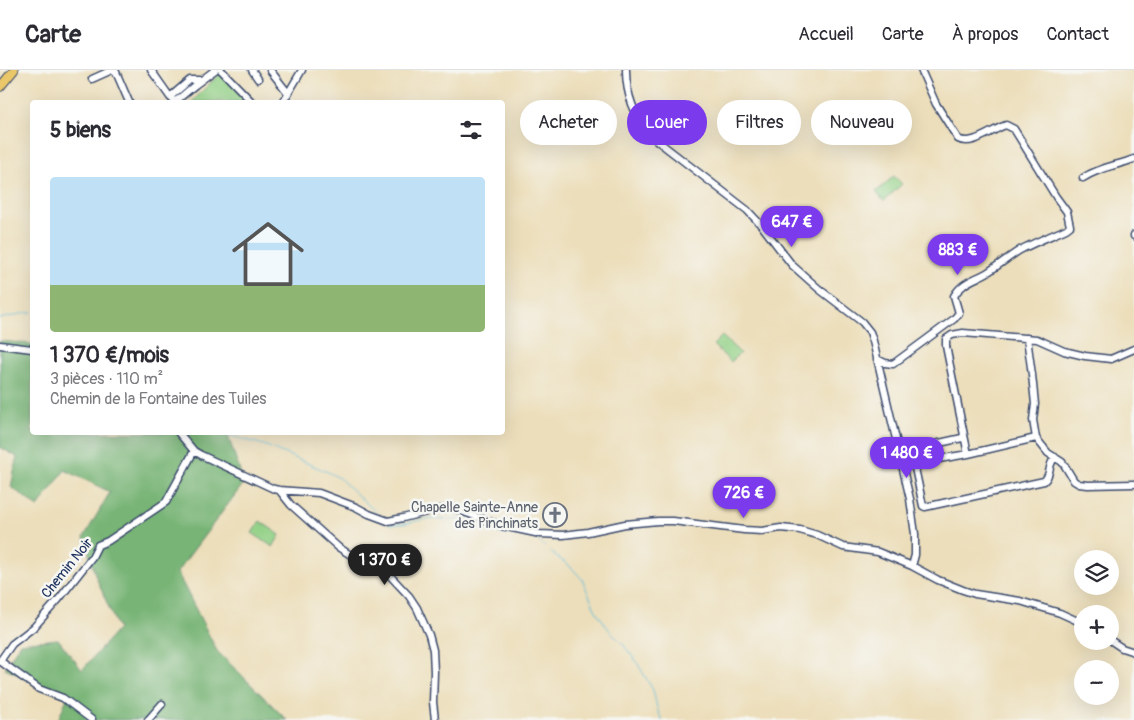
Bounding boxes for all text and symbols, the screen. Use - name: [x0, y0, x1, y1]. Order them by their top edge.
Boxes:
- text: Carte: [25, 20, 81, 49]
- text: Accueil: [798, 23, 854, 46]
- text: Carte: [882, 23, 924, 46]
- text: À propos: [952, 23, 1018, 46]
- text: Contact: [1046, 23, 1109, 46]
- chip: Acheter: [520, 100, 617, 145]
- chip: Louer: [627, 100, 707, 145]
- chip: Filtres: [717, 100, 801, 145]
- chip: Nouveau: [811, 100, 912, 145]
- icon: filters: [457, 116, 485, 144]
- text: 5 biens: [50, 117, 111, 144]
- pin: 647 €: [757, 206, 827, 248]
- icon: home: [223, 209, 313, 299]
- text: 647 €: [771, 212, 813, 232]
- pin: 883 €: [923, 234, 993, 276]
- text: 883 €: [938, 240, 978, 260]
- text: 1 370 €/mois: [50, 342, 169, 369]
- text: 3 pièces · 110 m²: [50, 369, 163, 389]
- text: Chemin de la Fontaine des Tuiles: [50, 389, 266, 409]
- pin: 1 480 €: [861, 436, 953, 479]
- text: 1 480 €: [881, 443, 933, 463]
- pin: 726 €: [709, 476, 779, 519]
- text: 726 €: [724, 483, 764, 503]
- place label: Chapelle Sainte-Anne des Pinchinats: [411, 499, 539, 532]
- church icon: Chapelle Sainte-Anne des Pinchinats: [542, 502, 568, 528]
- street label: Chemin Noir: [38, 535, 96, 601]
- pin: 1 370 €: [339, 544, 431, 586]
- text: 1 370 €: [359, 550, 411, 570]
- map controls: [1074, 550, 1119, 705]
- button: layers: [1074, 550, 1119, 595]
- button: +: [1074, 605, 1119, 650]
- button: −: [1074, 660, 1119, 705]

